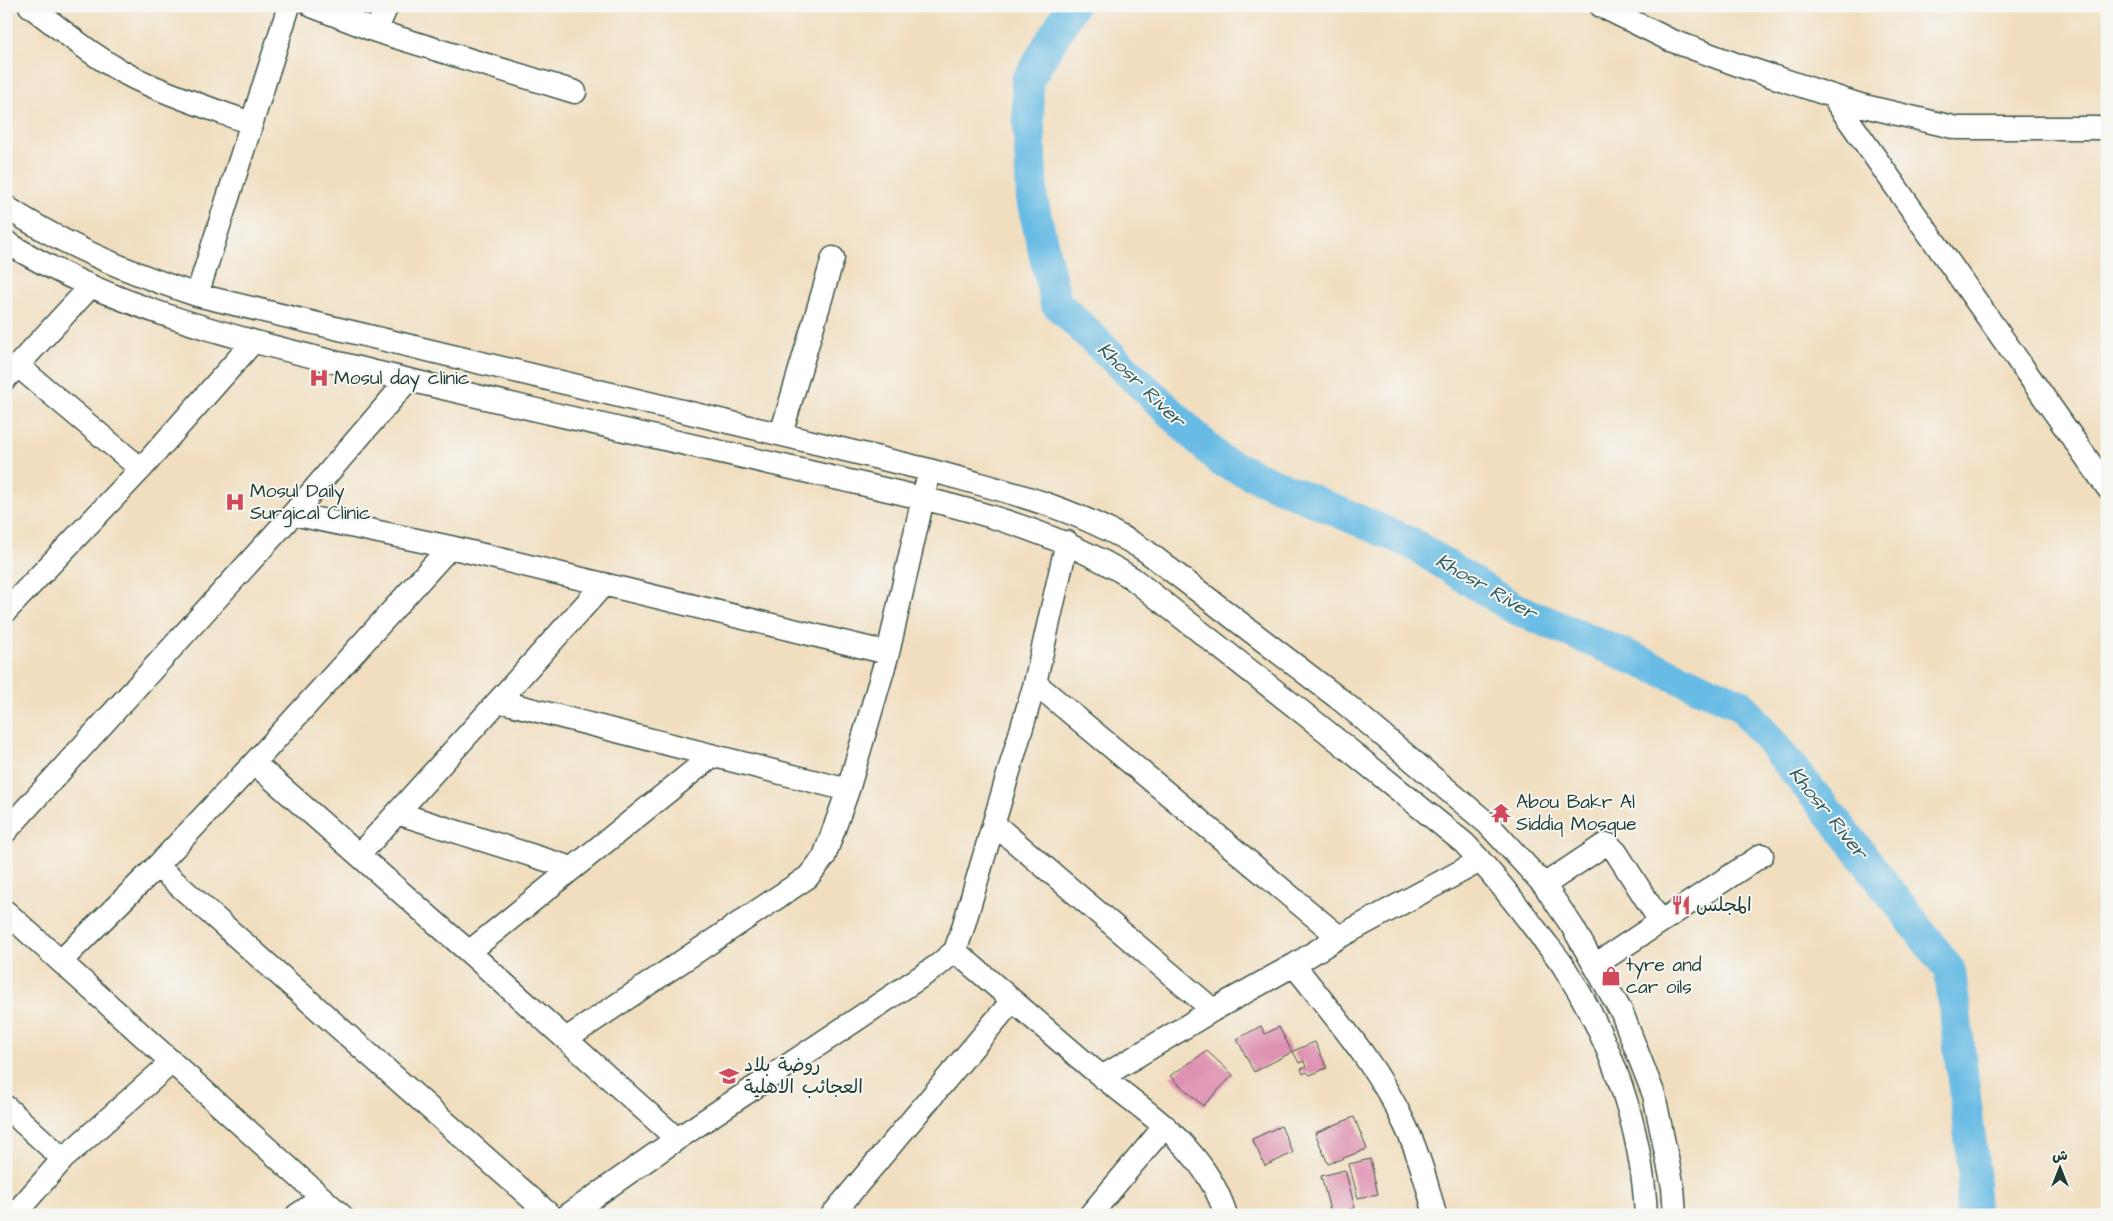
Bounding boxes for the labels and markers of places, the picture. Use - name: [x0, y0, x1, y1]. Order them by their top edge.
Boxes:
- place label: Mosul day clinic: [334, 365, 470, 393]
- hospital icon: Mosul day clinic: [308, 367, 330, 389]
- place label: Mosul Daily Surgical Clinic: [250, 478, 371, 528]
- hospital icon: Mosul Daily Surgical Clinic: [224, 491, 246, 513]
- place label: Abou Bakr Al Siddiq Mosque: [1516, 789, 1636, 838]
- temple icon: Abou Bakr Al Siddiq Mosque: [1490, 802, 1512, 824]
- place label: المجلس: [1696, 892, 1752, 919]
- restaurant icon: المجلس: [1670, 894, 1692, 916]
- place label: tyre and car oils: [1626, 952, 1702, 1001]
- shop icon: tyre and car oils: [1600, 965, 1622, 987]
- place label: روضة بلاد العجائب الاهلية: [744, 1052, 863, 1101]
- school or university icon: روضة بلاد العجائب الاهلية: [718, 1065, 740, 1087]

